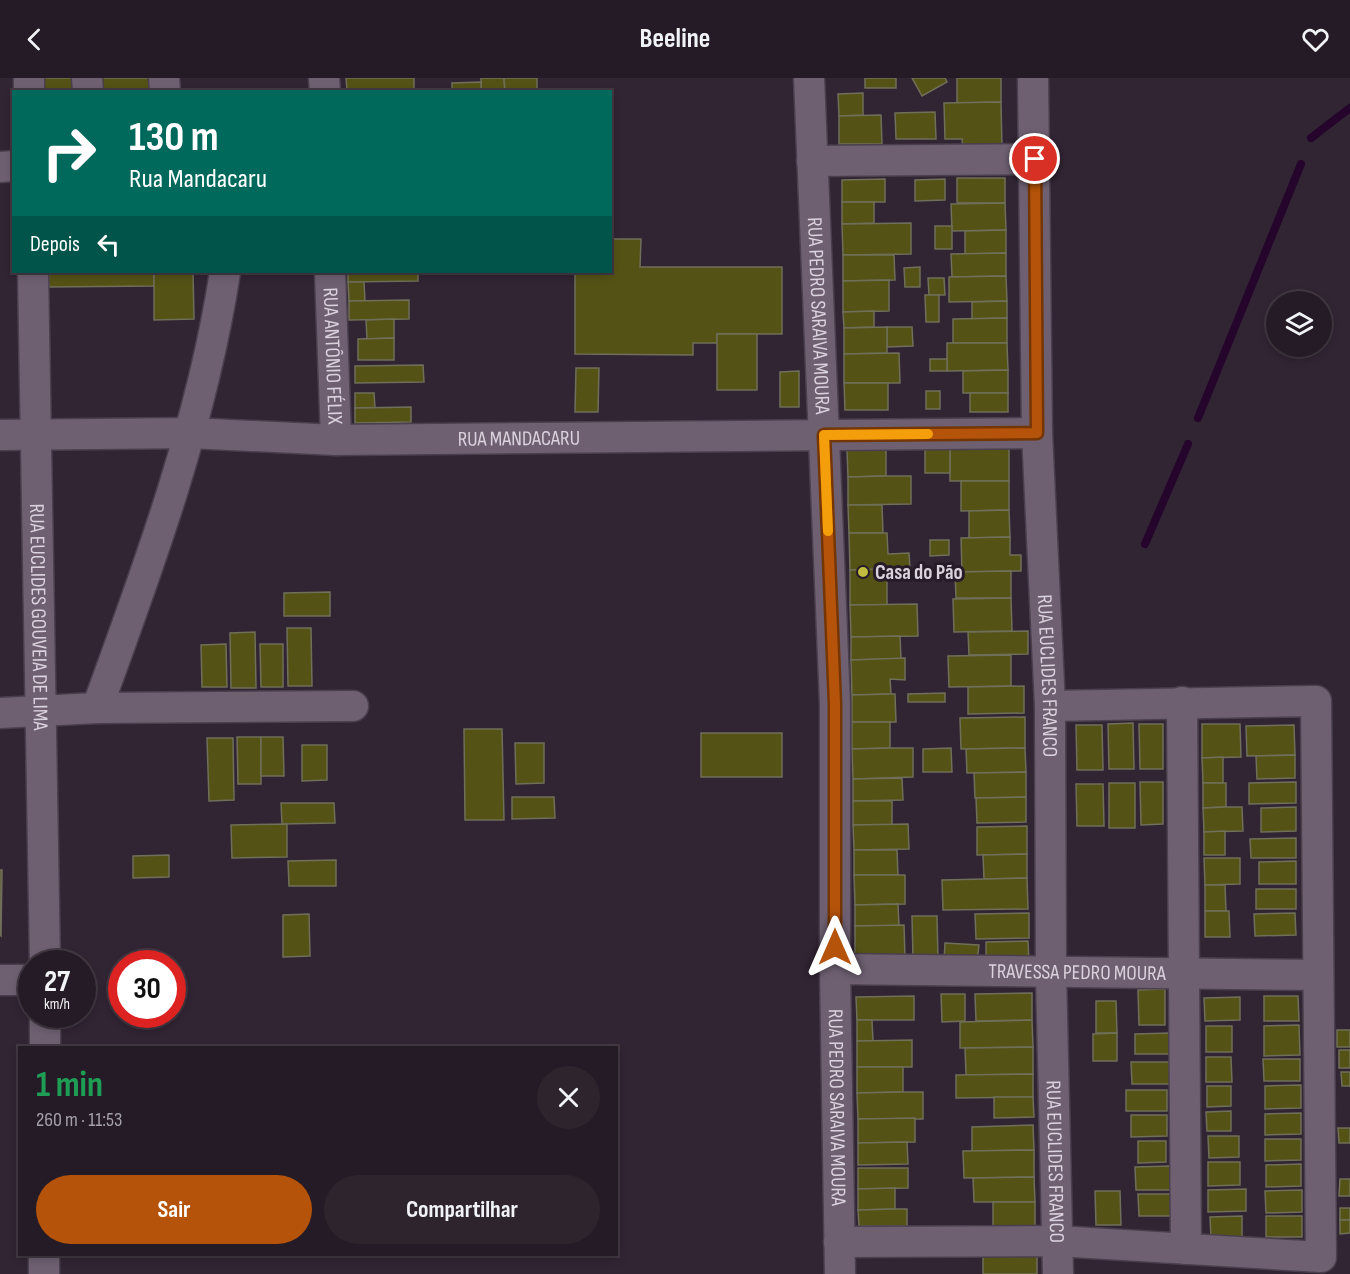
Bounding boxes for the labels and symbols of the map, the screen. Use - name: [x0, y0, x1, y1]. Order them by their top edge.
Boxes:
- pin: [1009, 133, 1060, 184]
- street label: RUA PEDRO SARAIVA MOURA: [802, 217, 835, 416]
- street label: RUA ANTÔNIO FÉLIX: [318, 287, 348, 425]
- street label: RUA MANDACARU: [457, 425, 580, 451]
- street label: RUA EUCLIDES GOUVEIA DE LIMA: [25, 503, 53, 731]
- place label: Casa do Pão: [875, 560, 963, 585]
- marker: Casa do Pão: [856, 565, 870, 579]
- street label: RUA EUCLIDES FRANCO: [1032, 594, 1063, 757]
- position arrow: [803, 915, 867, 979]
- speed limit sign: 30: [108, 950, 186, 1028]
- street label: TRAVESSA PEDRO MOURA: [988, 958, 1167, 986]
- street label: RUA PEDRO SARAIVA MOURA: [823, 1009, 851, 1207]
- street label: RUA EUCLIDES FRANCO: [1041, 1080, 1070, 1243]

